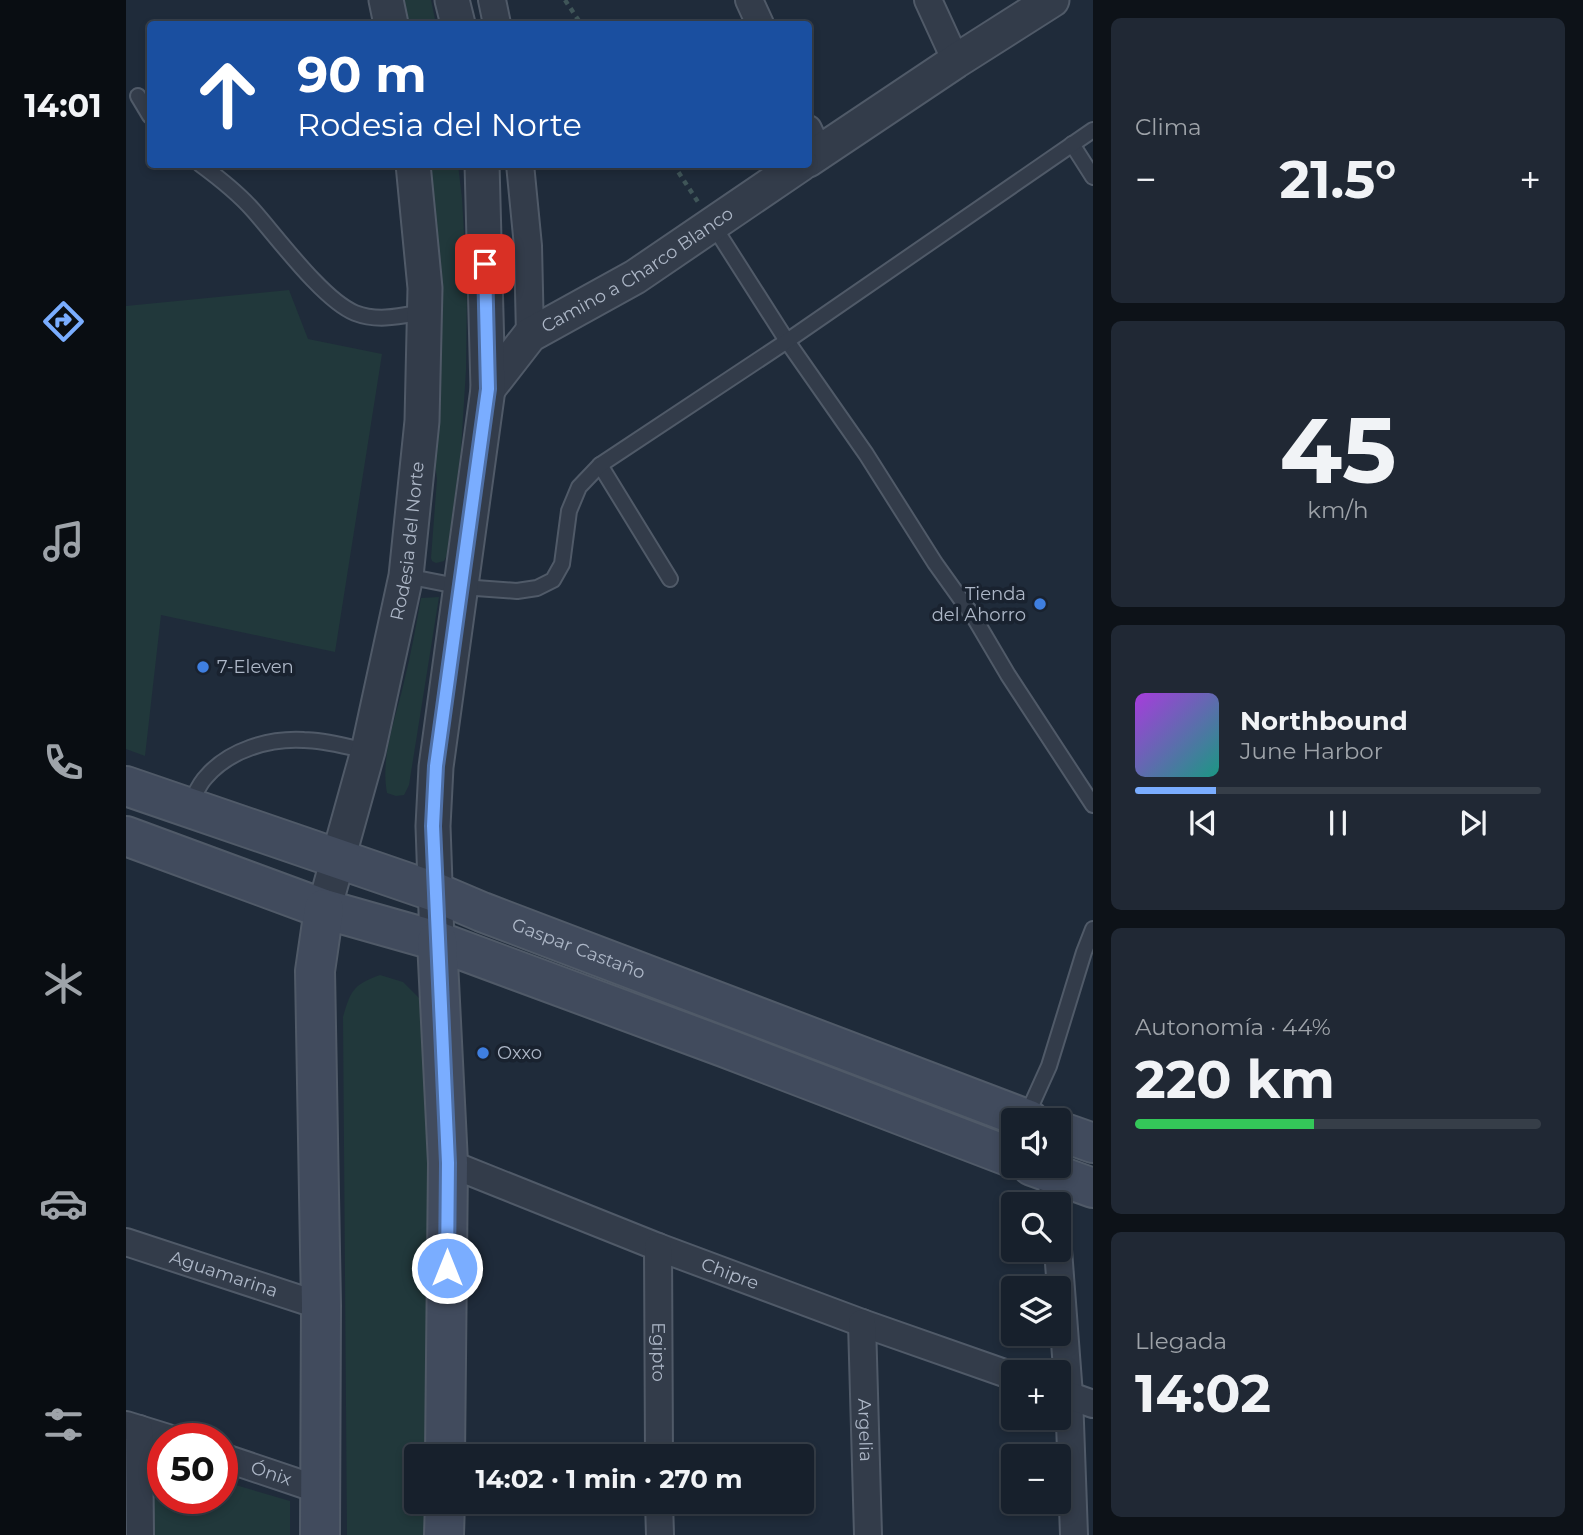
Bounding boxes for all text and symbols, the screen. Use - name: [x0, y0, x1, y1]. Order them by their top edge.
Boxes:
- text: 90 m: [297, 45, 427, 104]
- icon: ahead: [182, 49, 273, 140]
- text: 14:01: [24, 86, 102, 125]
- text: Rodesia del Norte: [297, 105, 582, 144]
- text: Clima: [1135, 113, 1202, 141]
- text: 21.5°: [1279, 148, 1397, 211]
- text: −: [1135, 156, 1157, 203]
- text: +: [1519, 156, 1541, 203]
- street label: Camino a Charco Blanco: [538, 202, 738, 338]
- pin: [455, 234, 515, 294]
- icon: arrive: [466, 245, 504, 283]
- icon: directions: [39, 297, 88, 346]
- text: 45: [1280, 395, 1396, 506]
- street label: Rodesia del Norte: [386, 460, 429, 623]
- text: km/h: [1307, 496, 1369, 524]
- icon: music: [39, 517, 88, 566]
- place label: Tienda del Ahorro: [932, 583, 1026, 626]
- marker: Tienda del Ahorro: [1032, 596, 1048, 612]
- place label: 7-Eleven: [217, 656, 294, 678]
- marker: 7-Eleven: [195, 659, 211, 675]
- text: Northbound: [1240, 705, 1408, 737]
- text: June Harbor: [1240, 737, 1383, 765]
- icon: phone: [39, 738, 88, 787]
- icon: previous: [1184, 804, 1222, 842]
- icon: pause: [1319, 804, 1357, 842]
- icon: next: [1454, 804, 1492, 842]
- street label: Gaspar Castaño: [509, 913, 648, 984]
- icon: climate: [39, 959, 88, 1008]
- text: Autonomía · 44%: [1135, 1013, 1331, 1041]
- place label: Oxxo: [497, 1042, 542, 1064]
- marker: Oxxo: [475, 1045, 491, 1061]
- text: 220 km: [1135, 1048, 1335, 1111]
- map controls: [1001, 1108, 1071, 1514]
- button: sound: [1001, 1108, 1071, 1178]
- icon: car: [39, 1179, 88, 1228]
- button: search: [1001, 1192, 1071, 1262]
- position arrow: [410, 1231, 484, 1305]
- street label: Aguamarina: [167, 1246, 281, 1302]
- street label: Chipre: [698, 1253, 762, 1295]
- button: layers: [1001, 1276, 1071, 1346]
- street label: Egipto: [647, 1322, 670, 1382]
- text: Llegada: [1135, 1327, 1227, 1355]
- button: +: [1001, 1360, 1071, 1430]
- text: 14:02: [1135, 1362, 1271, 1425]
- street label: Argelia: [853, 1398, 877, 1462]
- icon: filters: [39, 1400, 88, 1449]
- speed limit sign: 50: [147, 1423, 238, 1514]
- button: −: [1001, 1444, 1071, 1514]
- street label: Ónix: [248, 1457, 295, 1491]
- text: 14:02 · 1 min · 270 m: [476, 1463, 743, 1495]

